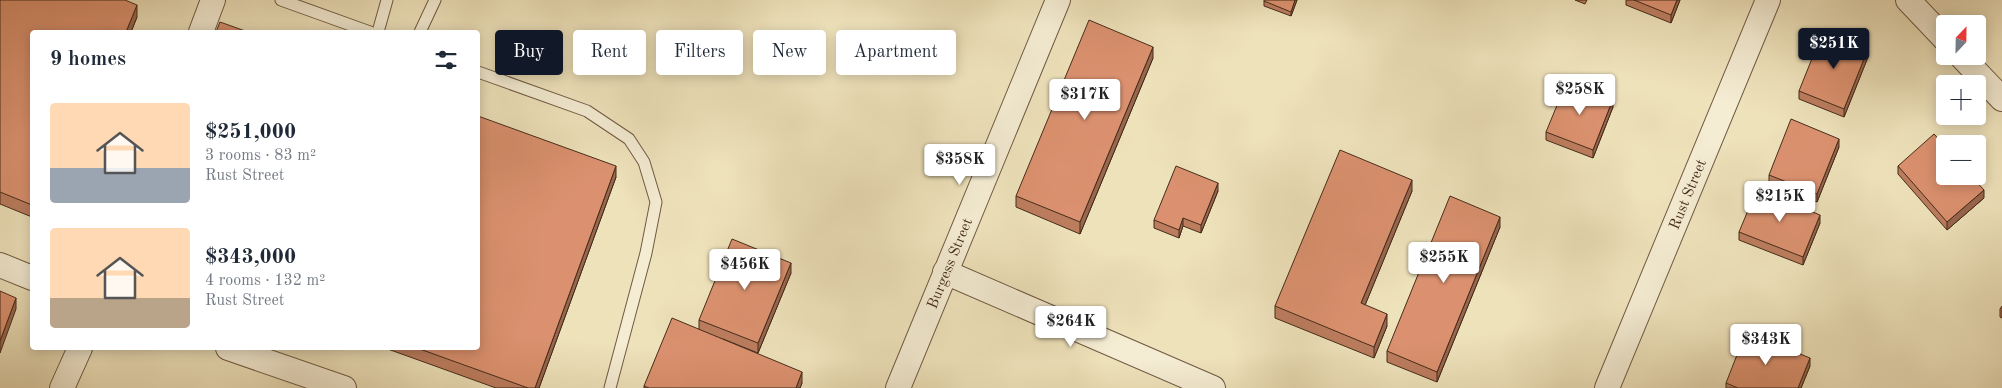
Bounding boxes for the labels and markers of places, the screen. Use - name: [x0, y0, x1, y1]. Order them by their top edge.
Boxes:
- pin: $251K: [1799, 28, 1869, 70]
- pin: $258K: [1545, 74, 1615, 116]
- pin: $317K: [1050, 78, 1120, 121]
- pin: $358K: [925, 144, 995, 186]
- pin: $215K: [1745, 180, 1815, 223]
- pin: $255K: [1409, 242, 1479, 284]
- pin: $456K: [710, 248, 780, 291]
- pin: $264K: [1036, 306, 1106, 348]
- pin: $343K: [1731, 324, 1801, 366]

